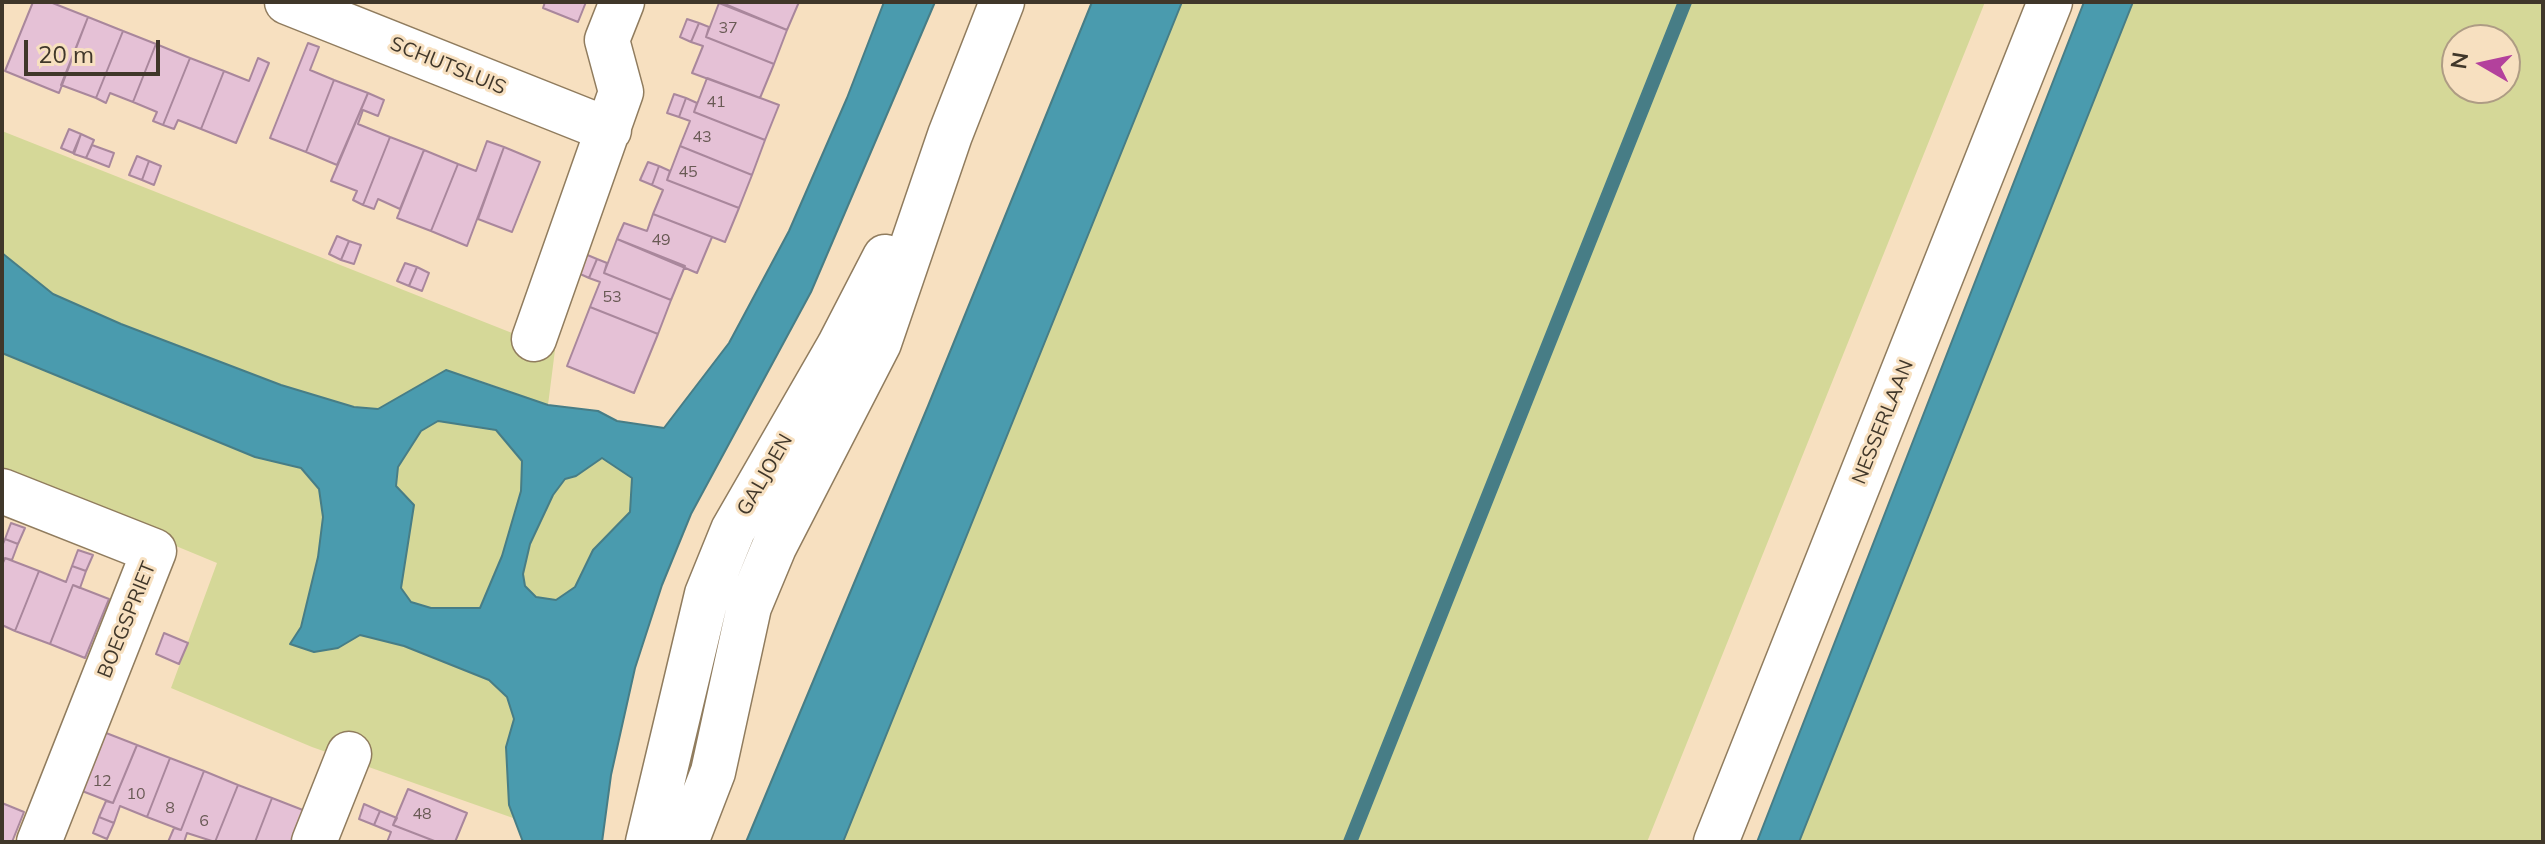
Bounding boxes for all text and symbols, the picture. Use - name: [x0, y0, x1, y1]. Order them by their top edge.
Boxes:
- house number: 37: [718, 18, 738, 38]
- scale bar: [28, 24, 164, 74]
- north arrow: [2441, 24, 2521, 104]
- street label: SCHUTSLUIS: [387, 32, 509, 100]
- text: 20 m: [38, 39, 94, 69]
- text: N: [2444, 50, 2474, 71]
- house number: 41: [706, 92, 726, 112]
- house number: 43: [692, 127, 712, 147]
- house number: 45: [678, 162, 698, 182]
- house number: 49: [651, 230, 671, 250]
- house number: 53: [602, 287, 622, 307]
- street label: NESSERLAAN: [1847, 356, 1919, 488]
- street label: GALJOEN: [732, 430, 798, 520]
- street label: BOEGSPRIET: [93, 558, 161, 682]
- house number: 12: [92, 771, 112, 791]
- house number: 10: [126, 784, 146, 804]
- house number: 8: [165, 798, 175, 818]
- house number: 48: [412, 804, 432, 824]
- house number: 6: [199, 811, 209, 831]

